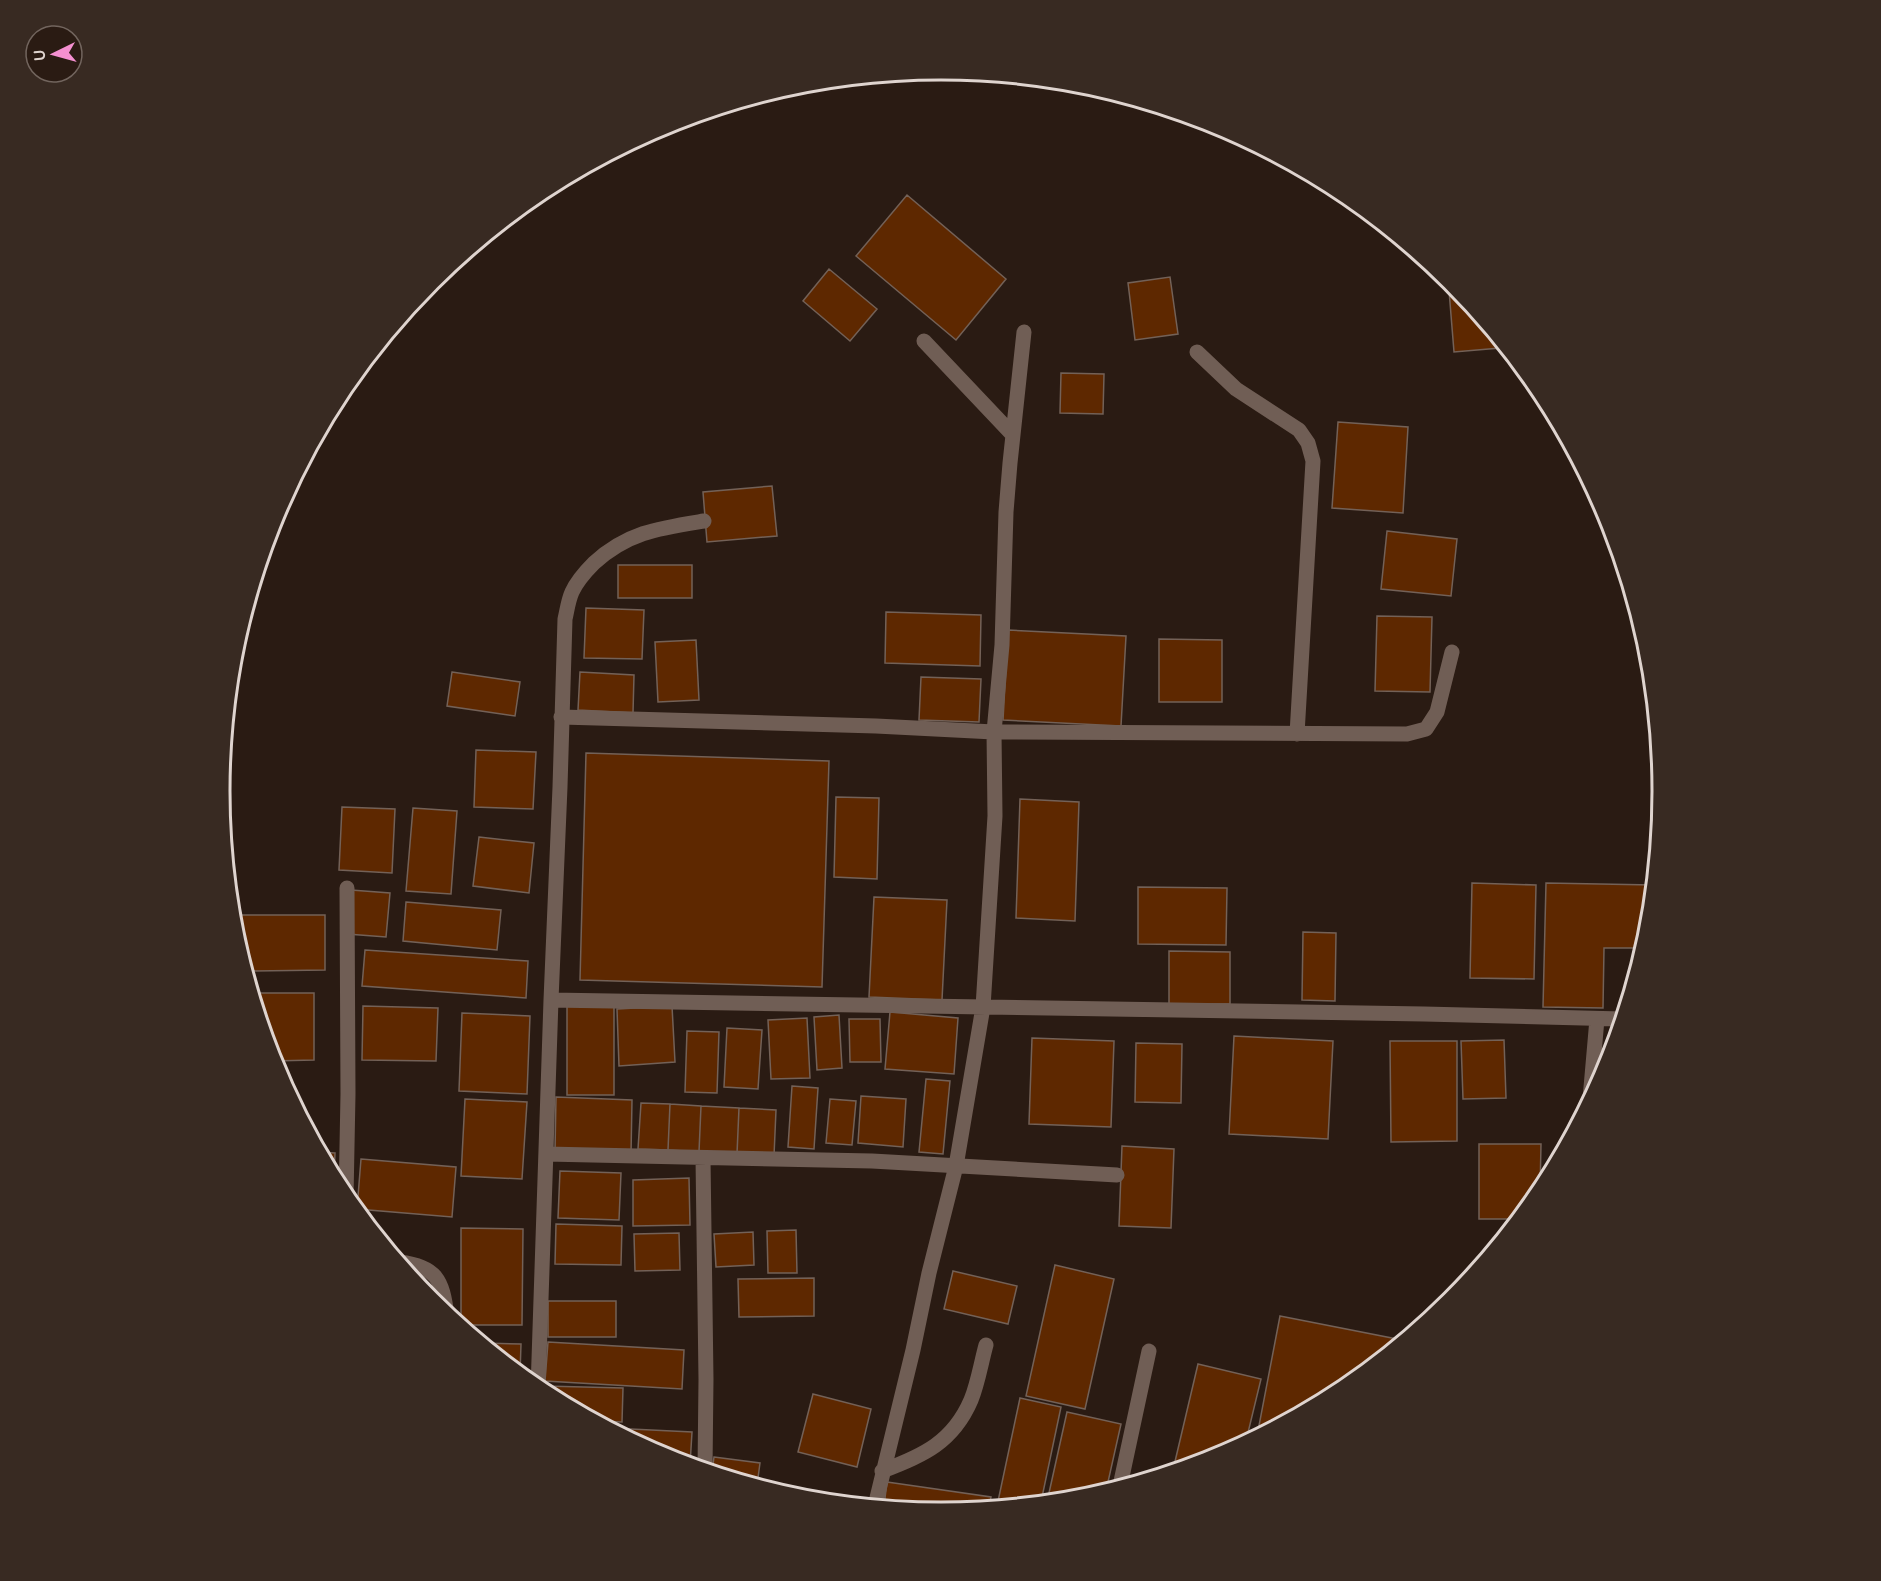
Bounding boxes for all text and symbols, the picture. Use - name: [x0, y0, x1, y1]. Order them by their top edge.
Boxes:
- north arrow: [24, 24, 84, 84]
- text: U: [29, 49, 50, 62]

